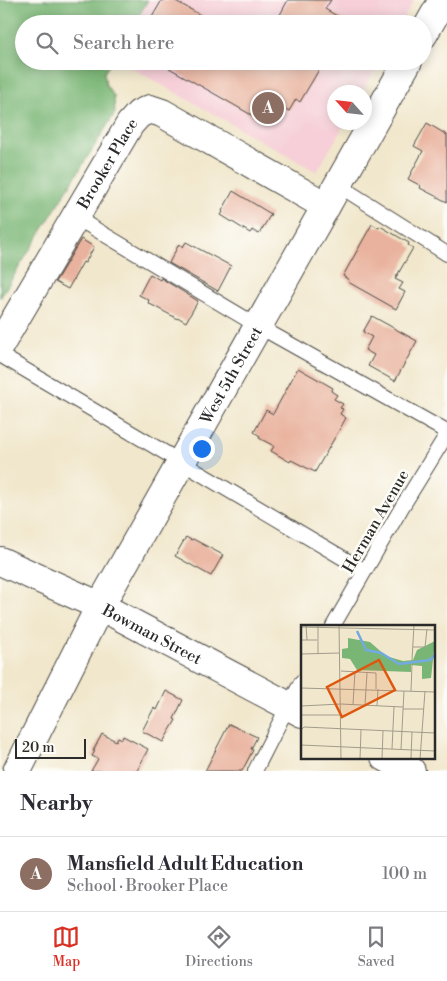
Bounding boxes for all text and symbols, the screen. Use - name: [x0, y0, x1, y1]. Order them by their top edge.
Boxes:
- search box: [15, 15, 432, 70]
- icon: search: [33, 29, 61, 57]
- text: Search here: [73, 31, 174, 55]
- north arrow: [327, 85, 372, 130]
- pin: A: [252, 89, 284, 127]
- street label: Brooker Place: [73, 114, 142, 214]
- street label: West 5th Street: [195, 323, 267, 429]
- your location: [189, 436, 215, 462]
- street label: Herman Avenue: [338, 466, 413, 577]
- street label: Bowman Street: [98, 600, 205, 669]
- inset map: [301, 625, 434, 758]
- scale bar: [15, 736, 86, 759]
- text: 20 m: [22, 739, 54, 757]
- text: Nearby: [20, 791, 93, 817]
- text: Mansfield Adult Education: [67, 852, 303, 876]
- text: A: [30, 864, 42, 884]
- text: 100 m: [382, 864, 427, 884]
- text: School · Brooker Place: [67, 876, 228, 896]
- tab: Map: [52, 923, 80, 971]
- tab: Directions: [185, 923, 253, 971]
- tab: Saved: [358, 923, 395, 971]

